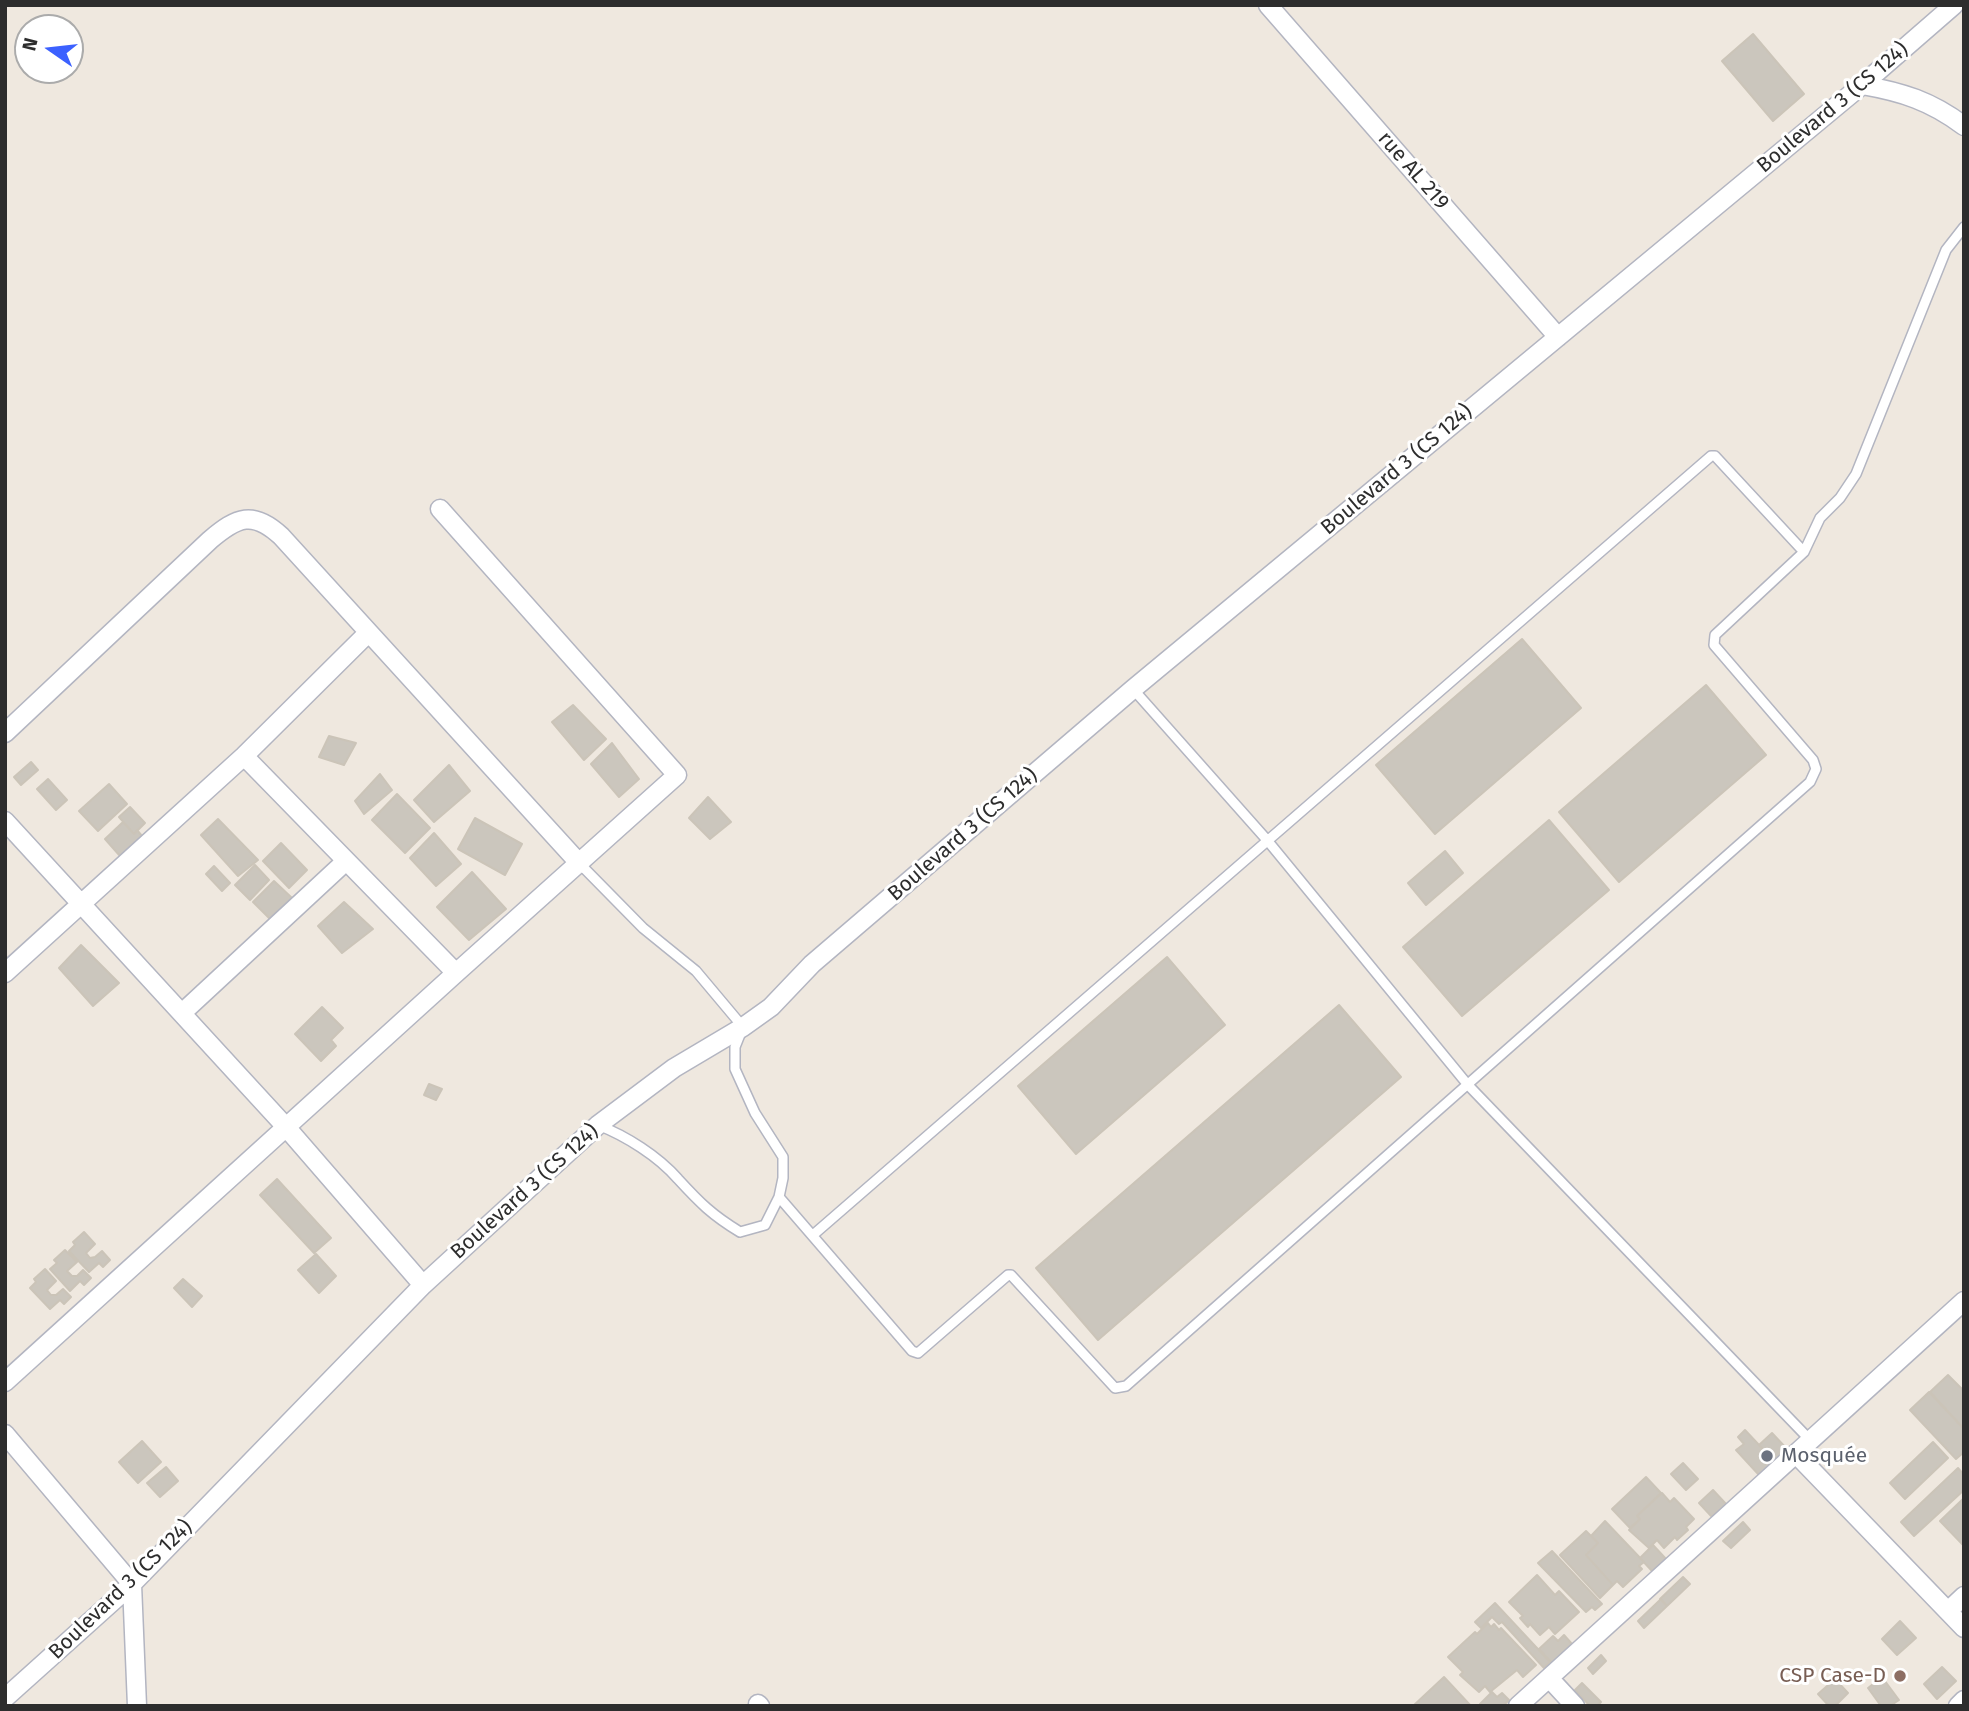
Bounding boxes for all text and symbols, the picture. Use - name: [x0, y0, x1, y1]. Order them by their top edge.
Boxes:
- north arrow: [14, 14, 84, 84]
- text: N: [17, 35, 43, 53]
- street label: Boulevard 3 (CS 124): [1752, 37, 1914, 179]
- street label: rue AL 219: [1372, 127, 1454, 215]
- street label: Boulevard 3 (CS 124): [1316, 399, 1478, 541]
- street label: Boulevard 3 (CS 124): [883, 763, 1043, 907]
- street label: Boulevard 3 (CS 124): [446, 1119, 604, 1265]
- place label: Mosquée: [1781, 1443, 1867, 1469]
- marker: Mosquée: [1759, 1448, 1775, 1464]
- street label: Boulevard 3 (CS 124): [44, 1515, 198, 1665]
- place label: CSP Case-D: [1779, 1663, 1886, 1689]
- marker: CSP Case-D: [1892, 1668, 1908, 1684]

